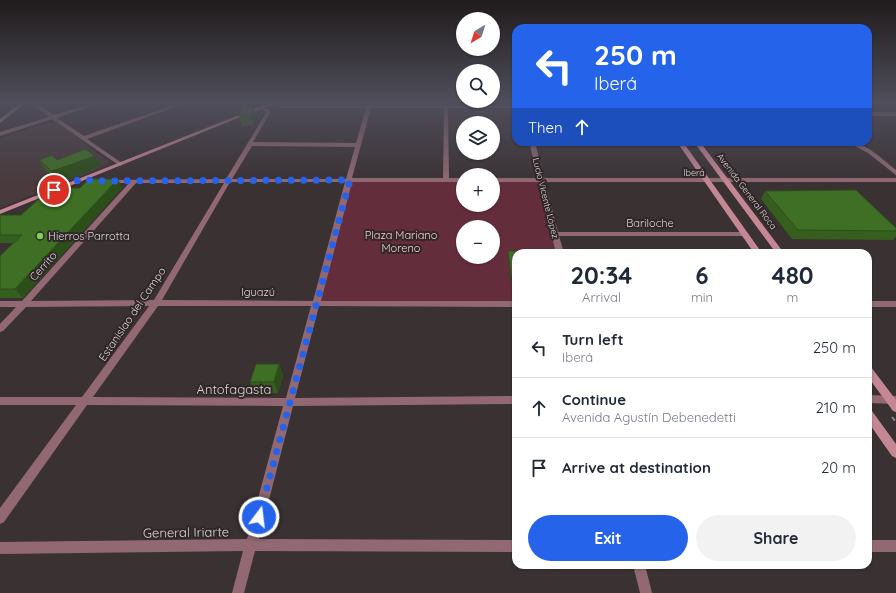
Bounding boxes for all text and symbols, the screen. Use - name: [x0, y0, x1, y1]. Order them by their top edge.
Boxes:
- north arrow: [456, 12, 500, 56]
- map controls: [456, 12, 500, 264]
- text: 250 m: [594, 37, 677, 72]
- icon: left: [528, 40, 580, 92]
- button: search: [456, 64, 500, 108]
- text: Iberá: [594, 72, 637, 95]
- button: layers: [456, 116, 500, 160]
- icon: ahead: [571, 116, 593, 138]
- text: Then: [528, 118, 563, 137]
- street label: Avenida General Roca: [715, 151, 779, 231]
- street label: Lucio Vicente López: [531, 156, 561, 240]
- street label: Iberá: [683, 167, 705, 178]
- button: +: [456, 168, 500, 212]
- pin: [37, 173, 71, 207]
- icon: arrive: [43, 179, 65, 201]
- street label: Bariloche: [626, 216, 674, 230]
- button: −: [456, 220, 500, 264]
- park label: Plaza Mariano Moreno: [365, 228, 438, 255]
- place label: Hierros Parrotta: [48, 229, 130, 243]
- marker: Hierros Parrotta: [35, 231, 45, 241]
- street label: Cerrito: [26, 248, 60, 284]
- text: 20:34: [570, 260, 632, 290]
- text: 6: [695, 260, 709, 290]
- text: 480: [772, 260, 814, 290]
- street label: Estanislao del Campo: [95, 264, 169, 364]
- street label: Iguazú: [241, 285, 275, 299]
- text: Arrival: [582, 289, 621, 305]
- text: min: [691, 289, 713, 305]
- text: m: [787, 289, 798, 305]
- text: Turn left: [562, 330, 624, 349]
- icon: left: [528, 337, 550, 359]
- text: 250 m: [813, 338, 856, 357]
- text: Iberá: [562, 349, 593, 365]
- street label: Antofagasta: [197, 381, 271, 397]
- text: Continue: [562, 390, 626, 409]
- icon: ahead: [528, 397, 550, 419]
- text: 210 m: [815, 398, 856, 417]
- text: Avenida Agustín Debenedetti: [562, 409, 736, 425]
- icon: arrive: [528, 457, 550, 479]
- text: Arrive at destination: [562, 458, 711, 477]
- text: 20 m: [821, 458, 856, 477]
- position arrow: [238, 496, 280, 538]
- button: Exit: [528, 515, 688, 561]
- button: Share: [696, 515, 856, 561]
- street label: General Iriarte: [143, 523, 229, 541]

